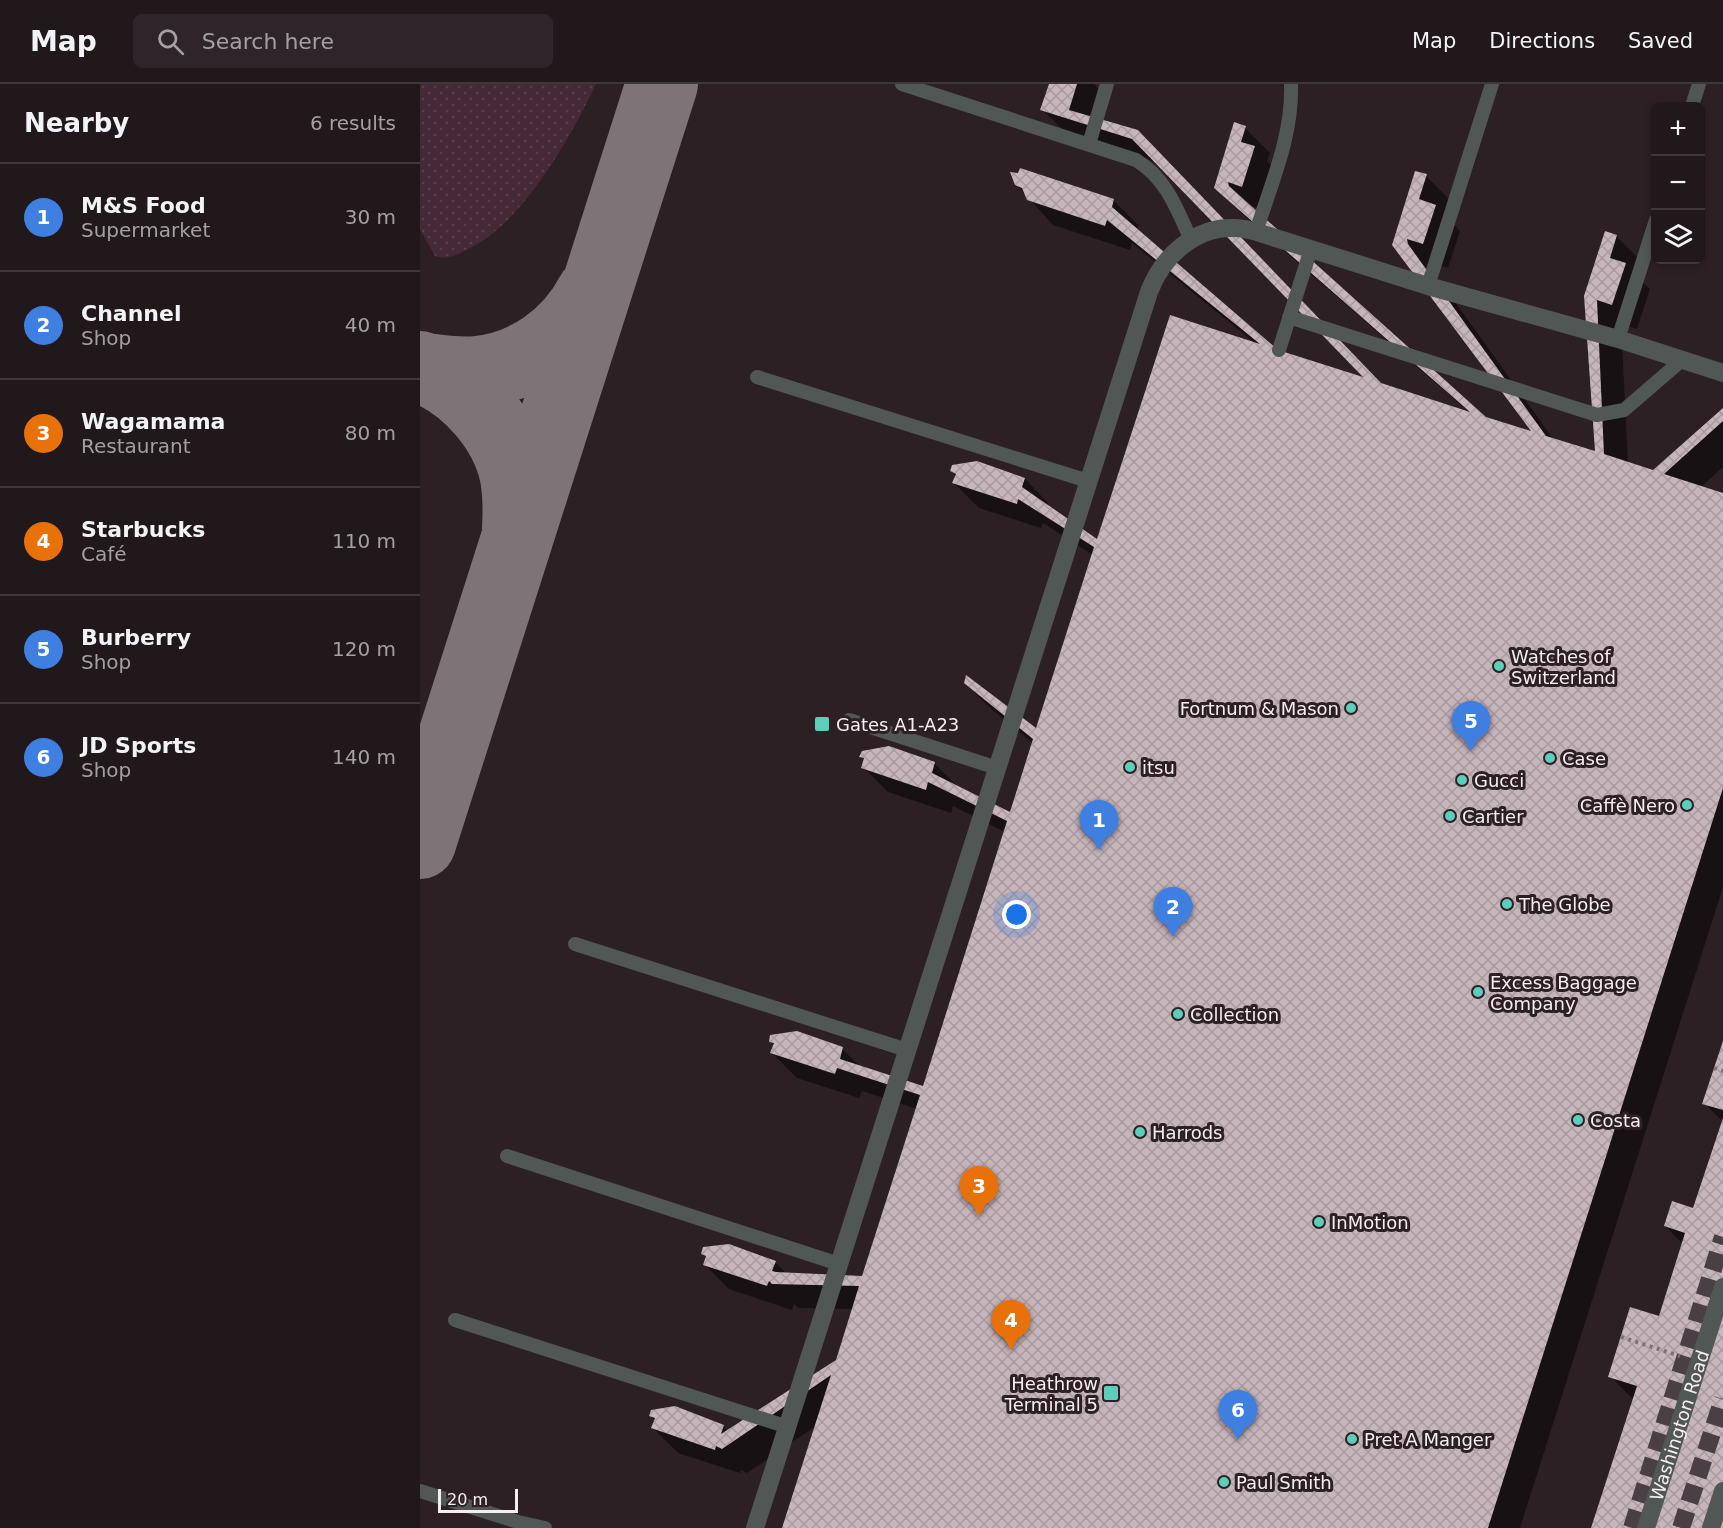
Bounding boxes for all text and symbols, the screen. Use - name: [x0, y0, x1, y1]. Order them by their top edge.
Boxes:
- search box: [133, 14, 553, 68]
- text: Map: [30, 25, 97, 58]
- icon: search: [154, 25, 187, 58]
- text: Search here: [202, 29, 334, 54]
- text: Map: [1412, 29, 1456, 53]
- text: Directions: [1489, 29, 1595, 53]
- text: Saved: [1628, 29, 1693, 53]
- map controls: [1651, 102, 1705, 264]
- button: +: [1651, 102, 1705, 156]
- text: Nearby: [24, 108, 129, 138]
- text: 6 results: [310, 111, 396, 135]
- button: −: [1651, 156, 1705, 210]
- text: M&S Food: [81, 193, 206, 218]
- text: 1: [37, 205, 50, 229]
- text: 30 m: [345, 205, 396, 229]
- button: layers: [1651, 210, 1705, 264]
- text: Supermarket: [81, 218, 210, 242]
- text: Channel: [81, 301, 181, 326]
- text: 2: [37, 313, 50, 337]
- text: 40 m: [345, 313, 396, 337]
- text: Shop: [81, 326, 131, 350]
- text: Wagamama: [81, 409, 225, 434]
- text: 3: [37, 421, 50, 445]
- text: 80 m: [345, 421, 396, 445]
- text: Restaurant: [81, 434, 191, 458]
- text: Starbucks: [81, 517, 205, 542]
- text: 4: [37, 529, 50, 553]
- text: 110 m: [332, 529, 396, 553]
- text: Café: [81, 542, 127, 566]
- text: Burberry: [81, 625, 191, 650]
- text: 5: [37, 637, 50, 661]
- text: 120 m: [332, 637, 396, 661]
- place label: Watches of Switzerland: [1511, 646, 1616, 688]
- text: Shop: [81, 650, 131, 674]
- marker: Watches of Switzerland: [1492, 659, 1506, 673]
- place label: Fortnum & Mason: [1180, 698, 1339, 719]
- marker: Fortnum & Mason: [1344, 701, 1358, 715]
- pin: 5: [1452, 702, 1490, 751]
- place label: Gates A1-A23: [836, 714, 959, 735]
- marker: Gates A1-A23: [813, 715, 831, 733]
- text: JD Sports: [81, 733, 196, 758]
- text: 6: [37, 745, 50, 769]
- text: 140 m: [332, 745, 396, 769]
- place label: Case: [1562, 748, 1606, 769]
- marker: Case: [1543, 751, 1557, 765]
- place label: itsu: [1142, 757, 1175, 778]
- text: Shop: [81, 758, 131, 782]
- marker: itsu: [1123, 760, 1137, 774]
- place label: Gucci: [1474, 770, 1524, 791]
- marker: Gucci: [1455, 773, 1469, 787]
- place label: Caffè Nero: [1580, 795, 1675, 816]
- marker: Caffè Nero: [1680, 798, 1694, 812]
- pin: 1: [1080, 800, 1118, 850]
- place label: Cartier: [1462, 806, 1524, 827]
- marker: Cartier: [1443, 809, 1457, 823]
- pin: 2: [1154, 888, 1192, 937]
- place label: The Globe: [1518, 894, 1611, 915]
- marker: The Globe: [1500, 897, 1514, 911]
- your location: [1002, 900, 1031, 929]
- place label: Excess Baggage Company: [1490, 972, 1637, 1014]
- marker: Excess Baggage Company: [1471, 985, 1485, 999]
- place label: Collection: [1190, 1004, 1279, 1025]
- marker: Collection: [1171, 1007, 1185, 1021]
- place label: Costa: [1590, 1110, 1641, 1131]
- marker: Costa: [1571, 1113, 1585, 1127]
- place label: Harrods: [1152, 1122, 1222, 1143]
- marker: Harrods: [1133, 1125, 1147, 1139]
- pin: 3: [960, 1166, 998, 1216]
- place label: InMotion: [1331, 1212, 1409, 1233]
- marker: InMotion: [1312, 1215, 1326, 1229]
- pin: 4: [992, 1300, 1030, 1350]
- street label: Washington Road: [1645, 1347, 1713, 1503]
- place label: Heathrow Terminal 5: [1004, 1373, 1098, 1415]
- marker: Heathrow Terminal 5: [1102, 1384, 1120, 1402]
- pin: 6: [1218, 1390, 1258, 1440]
- place label: Pret A Manger: [1364, 1429, 1492, 1450]
- marker: Pret A Manger: [1345, 1432, 1359, 1446]
- place label: Paul Smith: [1236, 1472, 1332, 1493]
- marker: Paul Smith: [1217, 1475, 1231, 1489]
- scale bar: [438, 1486, 518, 1514]
- text: 20 m: [447, 1490, 488, 1509]

